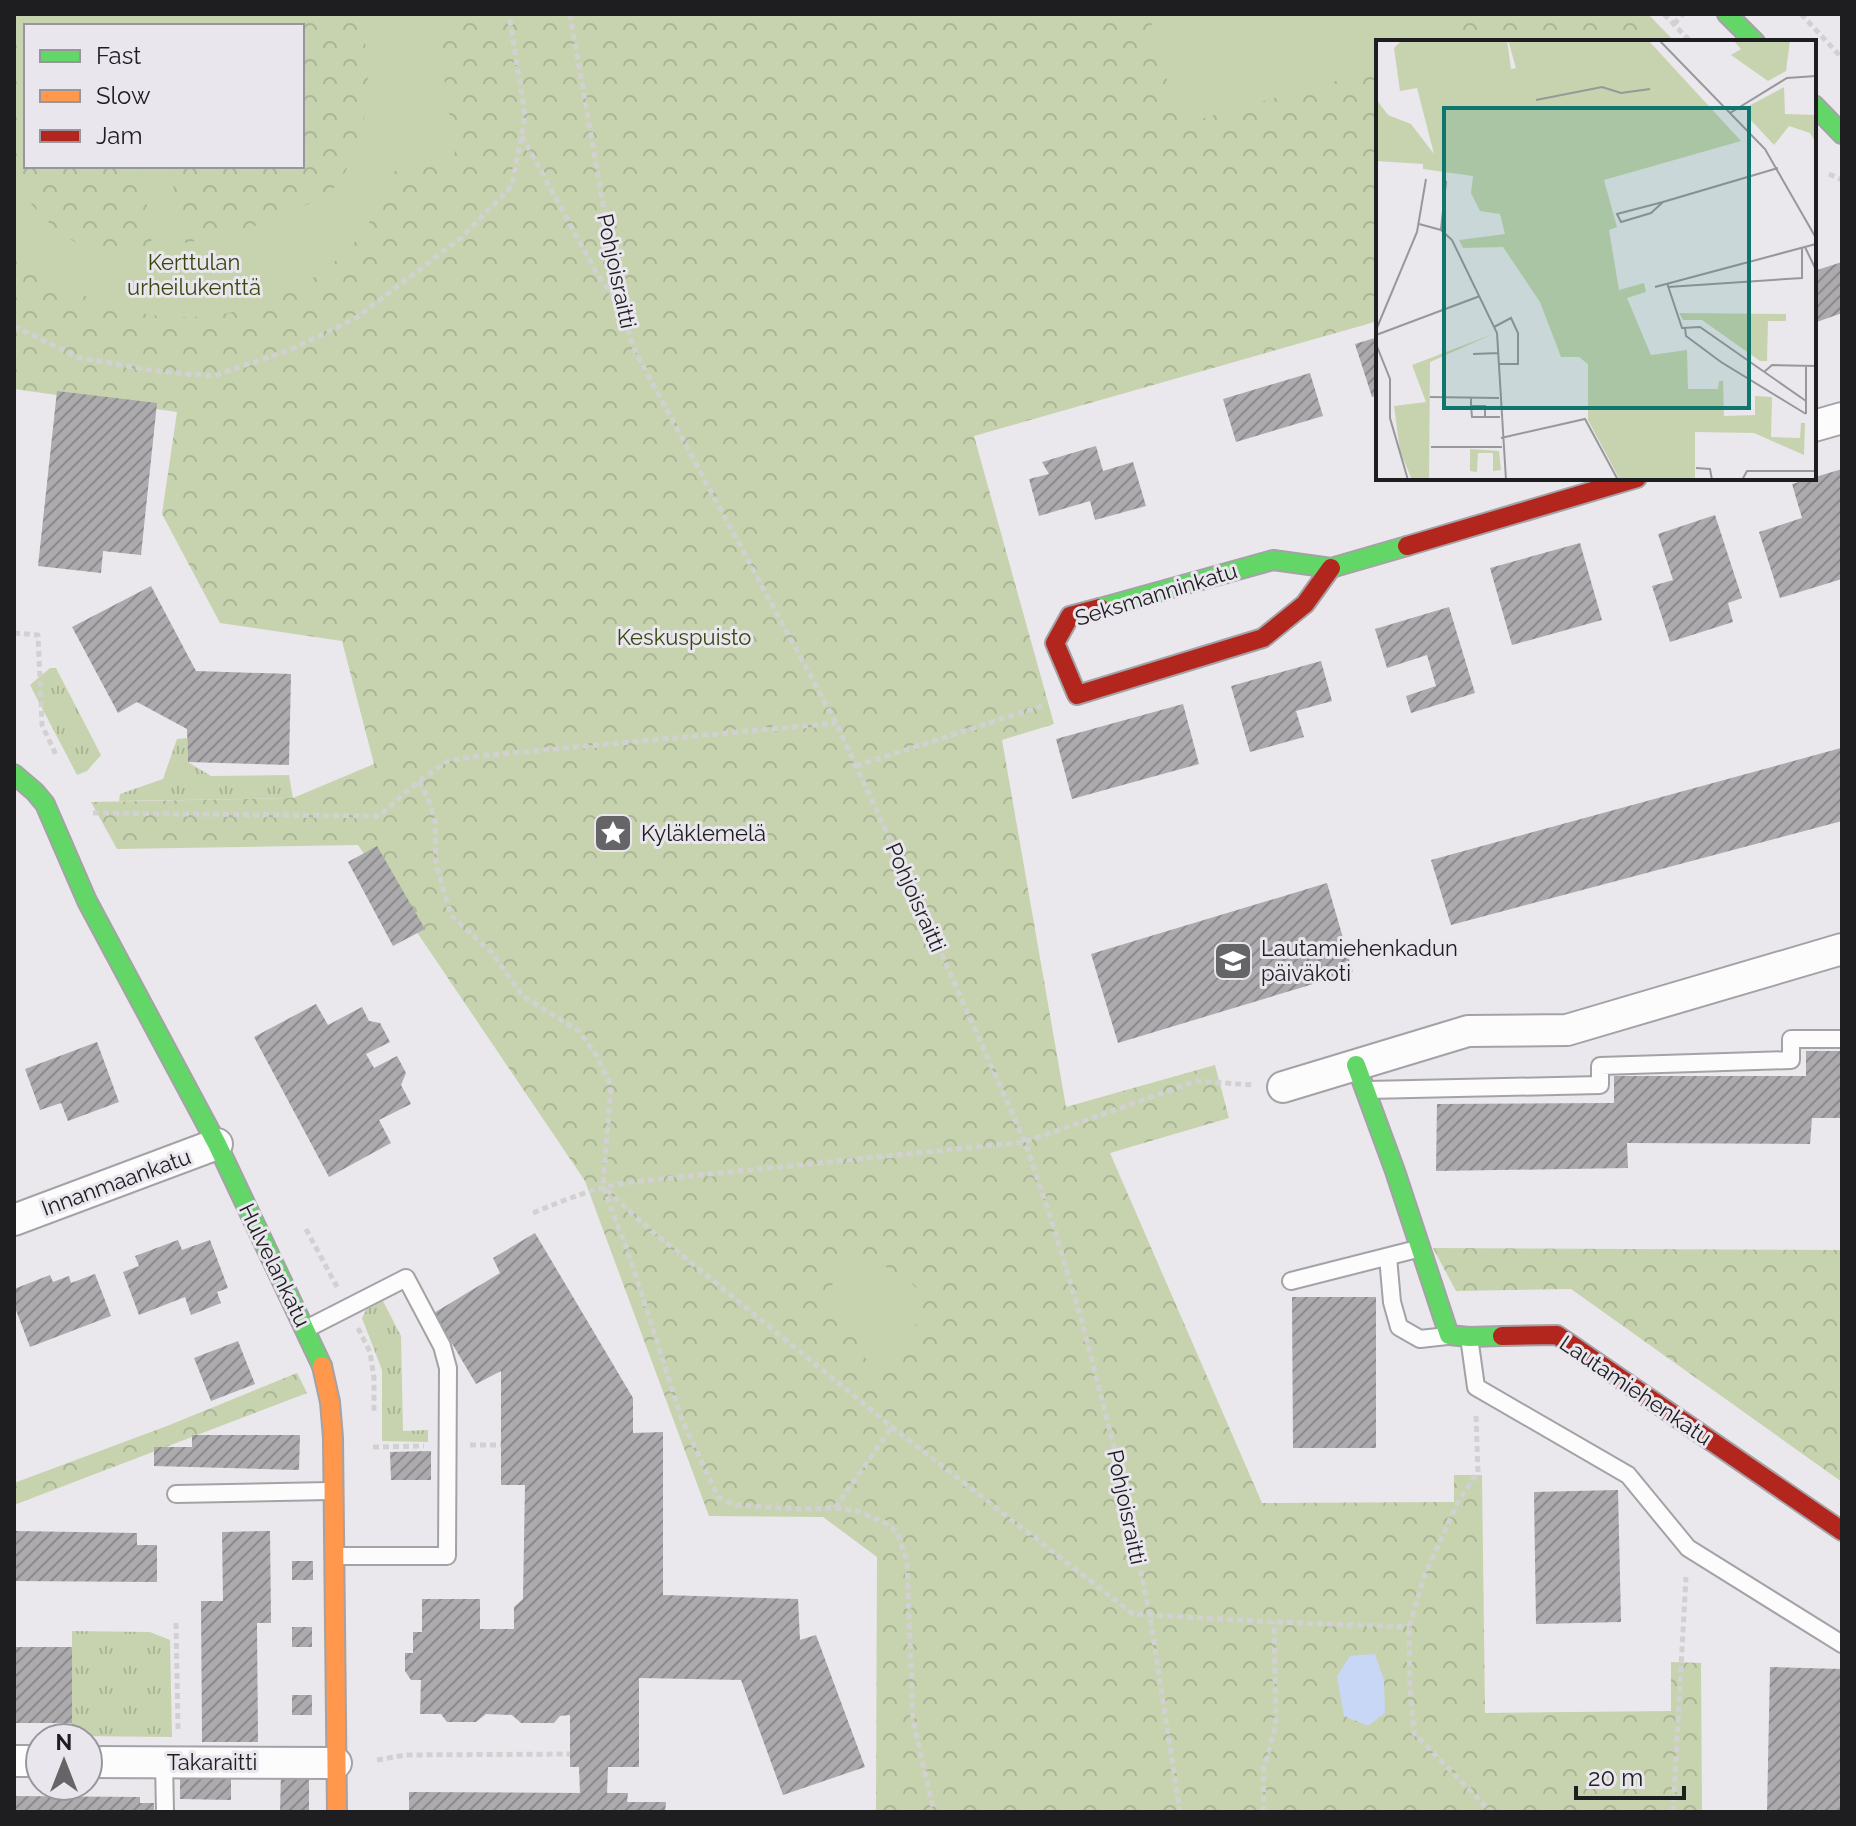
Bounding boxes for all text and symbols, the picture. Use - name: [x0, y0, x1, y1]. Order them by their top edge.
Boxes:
- legend: [24, 24, 304, 168]
- inset map: [1376, 40, 1816, 480]
- text: Fast: [96, 41, 141, 70]
- text: Slow: [96, 81, 151, 110]
- text: Jam: [96, 121, 142, 150]
- street label: Pohjoisraitti: [592, 211, 642, 331]
- park label: Kerttulan urheilukenttä: [127, 249, 261, 300]
- street label: Seksmanninkatu: [1072, 557, 1240, 631]
- park label: Keskuspuisto: [617, 624, 751, 650]
- place icon: Kyläklemelä: [592, 812, 634, 854]
- place label: Kyläklemelä: [641, 820, 766, 846]
- street label: Pohjoisraitti: [880, 838, 952, 956]
- place label: Lautamiehenkadun päiväkoti: [1261, 935, 1458, 986]
- school or university icon: Lautamiehenkadun päiväkoti: [1212, 940, 1254, 982]
- street label: Innanmaankatu: [38, 1143, 194, 1221]
- street label: Hulvelankatu: [234, 1199, 316, 1331]
- street label: Lautamiehenkatu: [1555, 1330, 1717, 1450]
- street label: Pohjoisraitti: [1102, 1447, 1152, 1567]
- north arrow: [24, 1722, 104, 1802]
- text: N: [56, 1729, 72, 1755]
- street label: Takaraitti: [167, 1749, 257, 1775]
- scale bar: [1576, 1750, 1684, 1800]
- text: 20 m: [1588, 1763, 1643, 1792]

